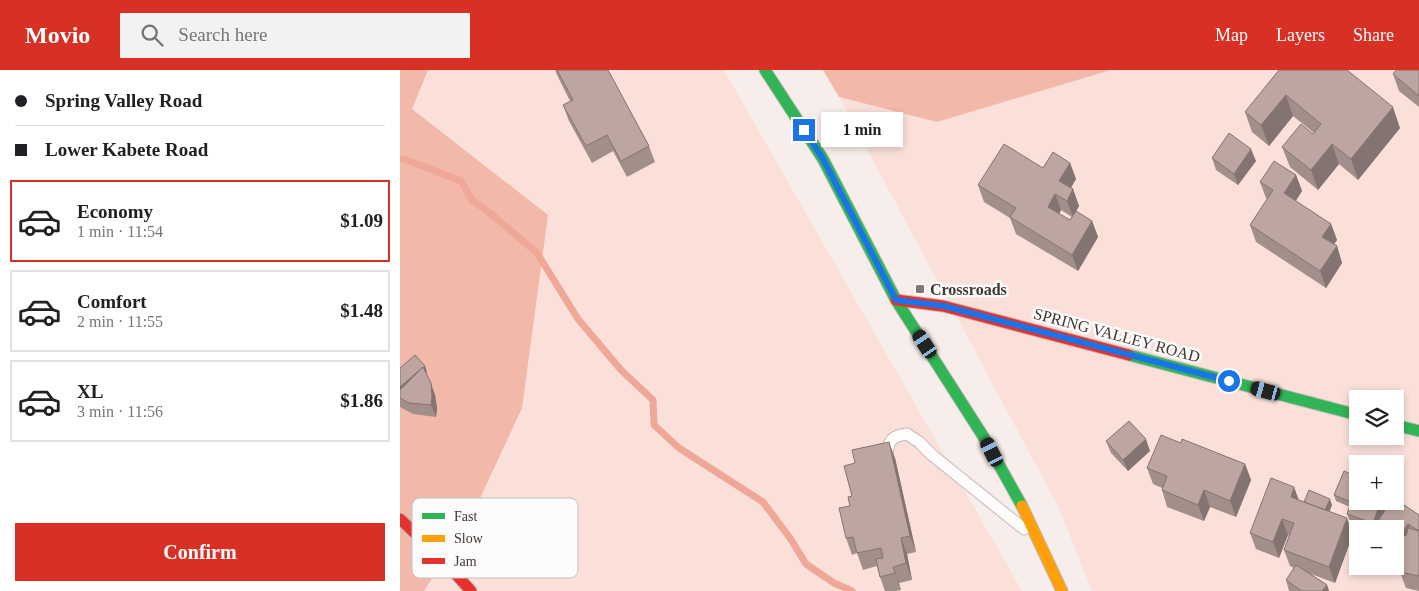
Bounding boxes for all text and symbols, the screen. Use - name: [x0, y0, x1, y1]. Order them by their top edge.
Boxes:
- search box: [120, 13, 470, 58]
- icon: search: [138, 21, 166, 49]
- text: Movio: [25, 22, 90, 48]
- text: Search here: [178, 24, 267, 45]
- text: Map: [1215, 25, 1248, 45]
- text: Layers: [1276, 25, 1325, 45]
- text: Share: [1353, 25, 1394, 45]
- text: Spring Valley Road: [45, 90, 202, 111]
- callout: 1 min: [822, 112, 904, 148]
- route end: [793, 119, 815, 141]
- text: 1 min: [843, 121, 881, 138]
- text: Lower Kabete Road: [45, 139, 208, 160]
- icon: car: [17, 199, 62, 244]
- text: Economy: [77, 201, 153, 222]
- text: $1.09: [340, 210, 383, 231]
- text: 1 min · 11:54: [77, 223, 163, 240]
- place label: Crossroads: [930, 281, 1007, 298]
- marker: Crossroads: [914, 283, 926, 295]
- icon: car: [17, 289, 62, 334]
- text: Comfort: [77, 291, 147, 312]
- text: $1.48: [340, 300, 383, 321]
- street label: SPRING VALLEY ROAD: [1032, 305, 1202, 365]
- text: 2 min · 11:55: [77, 313, 163, 330]
- car: [910, 327, 939, 361]
- route start: [1218, 370, 1240, 392]
- icon: car: [17, 379, 62, 424]
- car: [1249, 380, 1282, 402]
- text: XL: [77, 381, 103, 402]
- text: $1.86: [340, 390, 383, 411]
- map controls: [1349, 390, 1404, 575]
- button: layers: [1349, 390, 1404, 445]
- text: 3 min · 11:56: [77, 403, 163, 420]
- car: [978, 435, 1005, 469]
- button: +: [1349, 455, 1404, 510]
- legend: [412, 498, 578, 578]
- text: Fast: [454, 509, 477, 524]
- button: −: [1349, 520, 1404, 575]
- button: Confirm: [15, 523, 385, 581]
- text: Slow: [454, 531, 484, 546]
- text: Jam: [454, 554, 477, 569]

